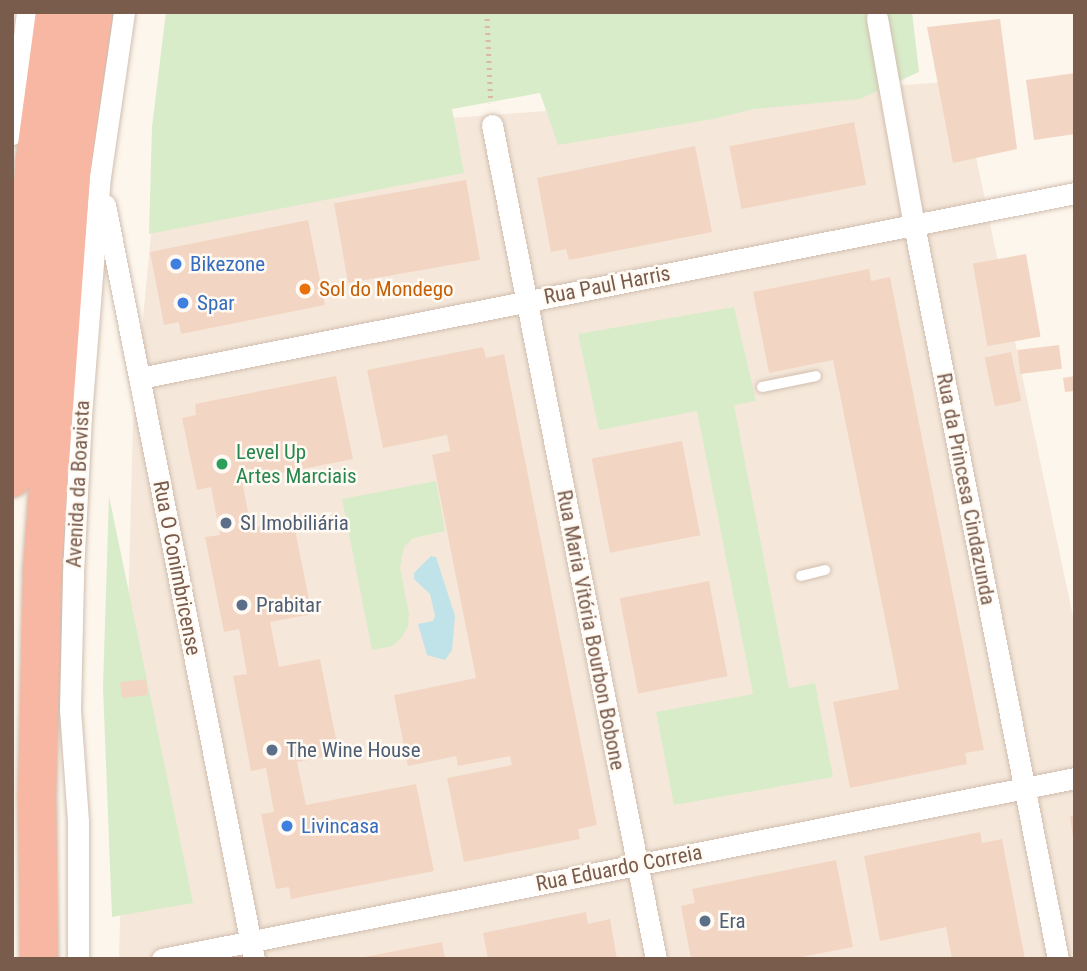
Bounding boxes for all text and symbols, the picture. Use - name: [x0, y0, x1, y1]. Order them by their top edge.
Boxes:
- place label: Bikezone: [190, 251, 265, 277]
- marker: Bikezone: [168, 256, 184, 272]
- street label: Rua Paul Harris: [542, 260, 672, 310]
- place label: Sol do Mondego: [319, 276, 454, 302]
- marker: Sol do Mondego: [297, 281, 313, 297]
- place label: Spar: [197, 290, 235, 316]
- marker: Spar: [175, 295, 191, 311]
- street label: Rua da Princesa Cindazunda: [931, 371, 1001, 607]
- street label: Avenida da Boavista: [61, 400, 95, 568]
- place label: Level Up Artes Marciais: [236, 439, 357, 489]
- marker: Level Up Artes Marciais: [214, 456, 230, 472]
- street label: Rua O Conimbricense: [148, 478, 206, 658]
- street label: Rua Maria Vitória Bourbon Bobone: [551, 488, 631, 772]
- place label: SI Imobiliária: [240, 510, 349, 536]
- marker: SI Imobiliária: [218, 515, 234, 531]
- place label: Prabitar: [256, 592, 322, 618]
- marker: Prabitar: [234, 597, 250, 613]
- place label: The Wine House: [286, 737, 421, 763]
- marker: The Wine House: [264, 742, 280, 758]
- place label: Livincasa: [301, 813, 379, 839]
- marker: Livincasa: [279, 818, 295, 834]
- street label: Rua Eduardo Correia: [534, 840, 704, 896]
- place label: Era: [719, 908, 745, 934]
- marker: Era: [697, 913, 713, 929]

